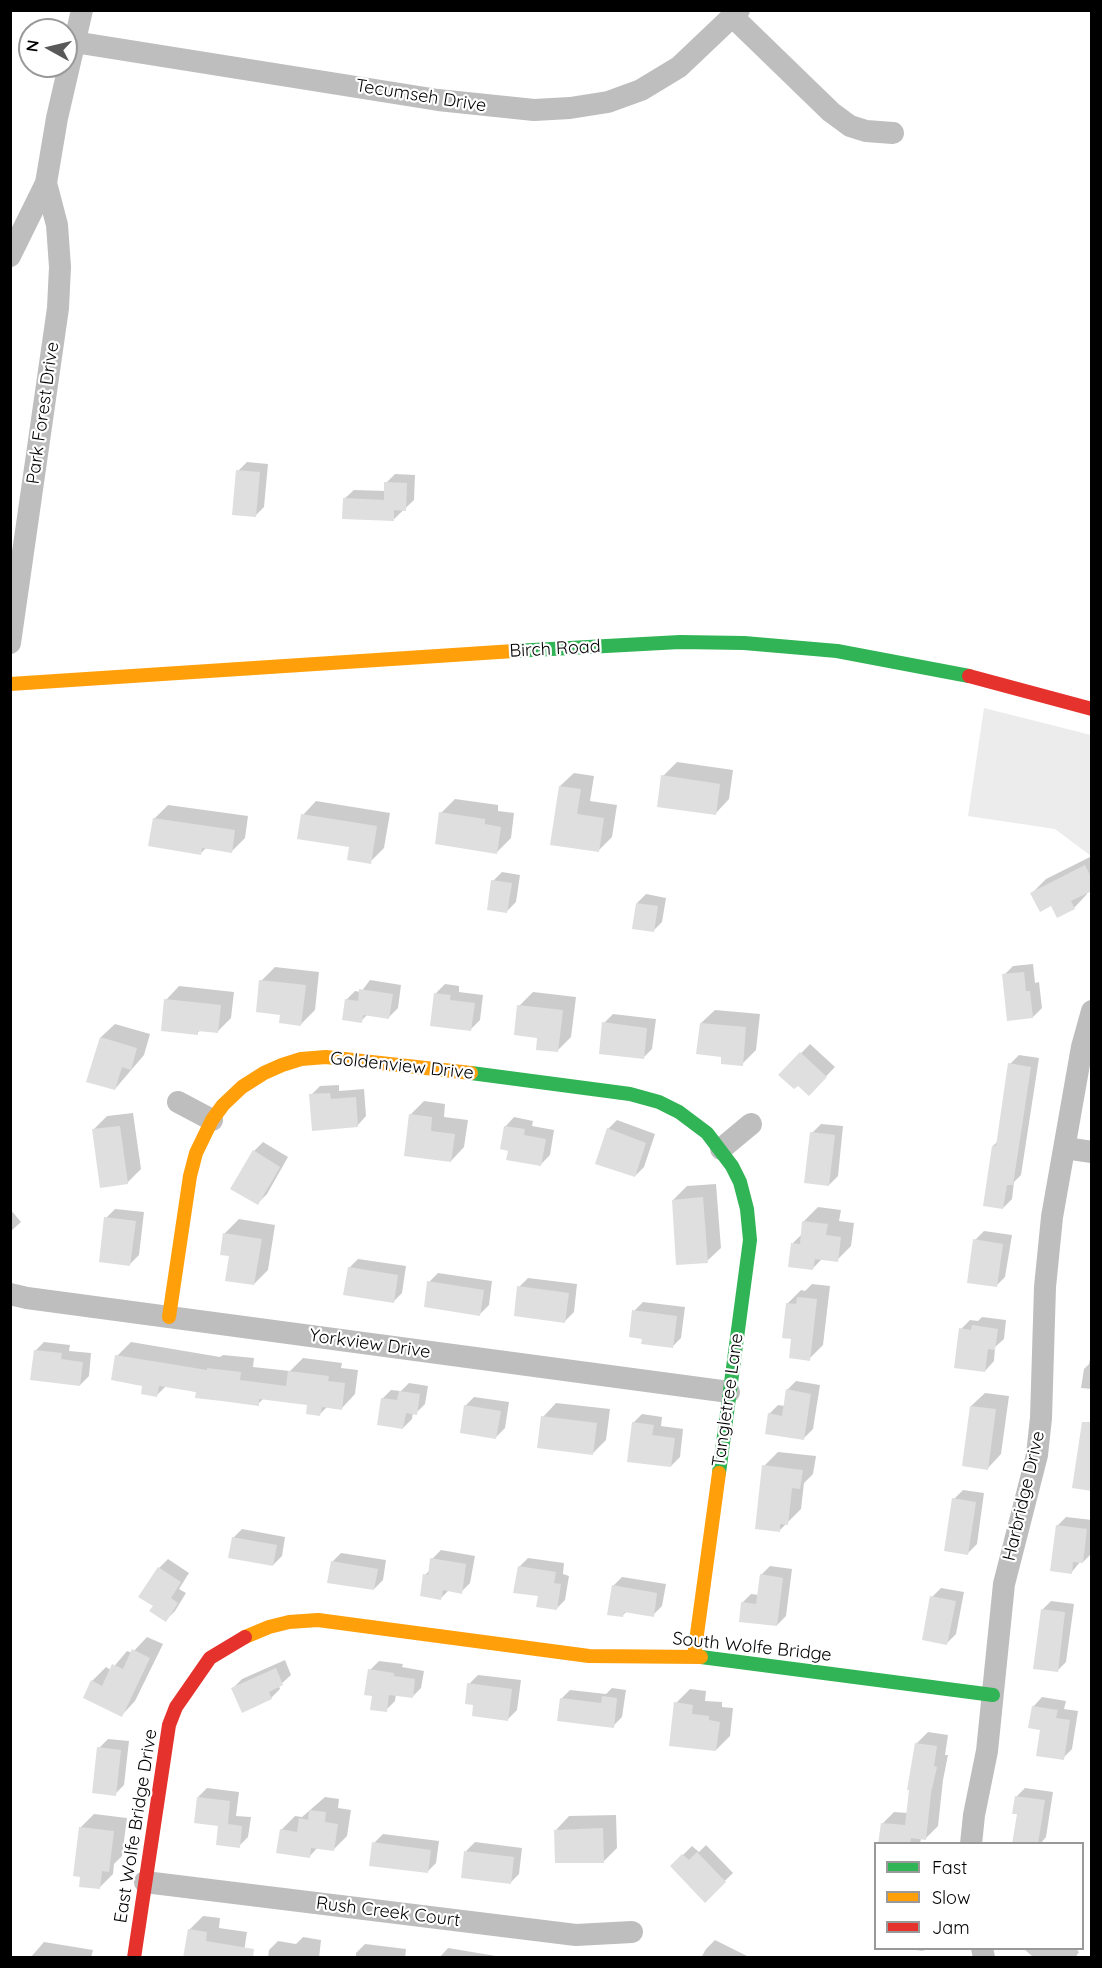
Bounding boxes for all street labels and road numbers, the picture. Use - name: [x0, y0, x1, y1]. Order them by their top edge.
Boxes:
- street label: Tecumseh Drive: [354, 75, 488, 117]
- street label: Park Forest Drive: [22, 341, 64, 485]
- street label: Birch Road: [509, 636, 601, 662]
- street label: Goldenview Drive: [329, 1048, 475, 1084]
- street label: Yorkview Drive: [308, 1325, 432, 1363]
- street label: Tangletree Lane: [708, 1332, 748, 1468]
- street label: Harbridge Drive: [999, 1429, 1049, 1563]
- street label: South Wolfe Bridge: [671, 1628, 833, 1666]
- street label: East Wolfe Bridge Drive: [110, 1727, 162, 1925]
- street label: Rush Creek Court: [315, 1892, 461, 1932]

